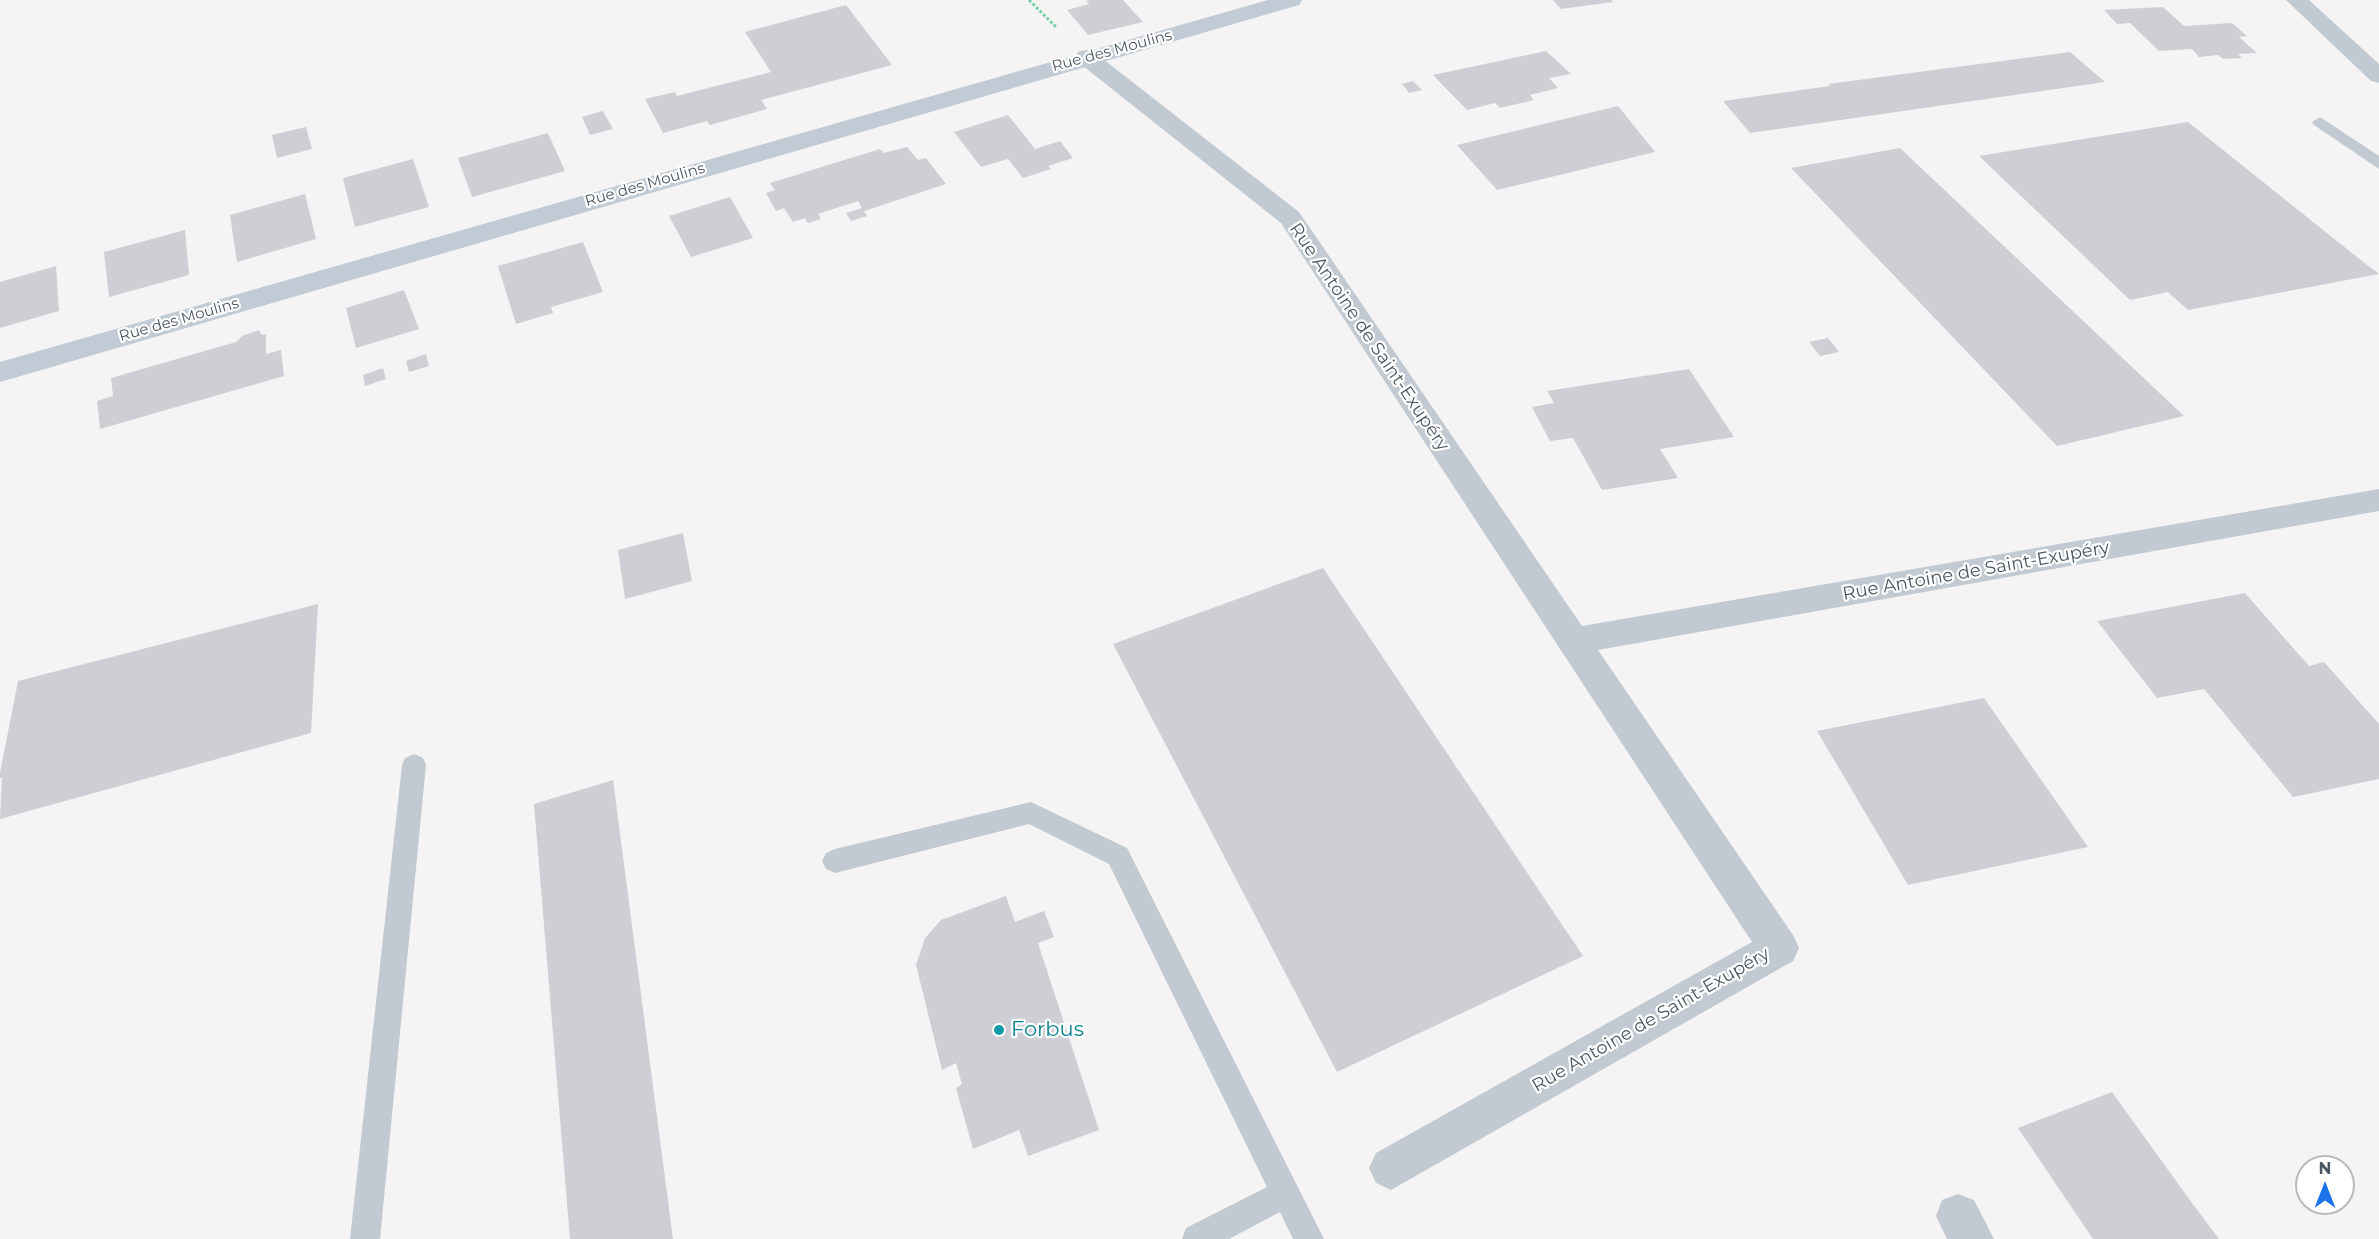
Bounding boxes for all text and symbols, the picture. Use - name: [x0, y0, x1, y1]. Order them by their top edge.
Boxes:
- street label: Rue des Moulins: [1050, 26, 1174, 76]
- street label: Rue des Moulins: [583, 159, 707, 211]
- street label: Rue Antoine de Saint-Exupéry: [1284, 219, 1454, 455]
- street label: Rue des Moulins: [117, 294, 241, 346]
- street label: Rue Antoine de Saint-Exupéry: [1841, 537, 2111, 605]
- street label: Rue Antoine de Saint-Exupéry: [1529, 943, 1773, 1097]
- place label: Forbus: [1011, 1017, 1084, 1043]
- marker: Forbus: [992, 1023, 1006, 1037]
- north arrow: [2295, 1155, 2355, 1215]
- text: N: [2319, 1159, 2331, 1178]

